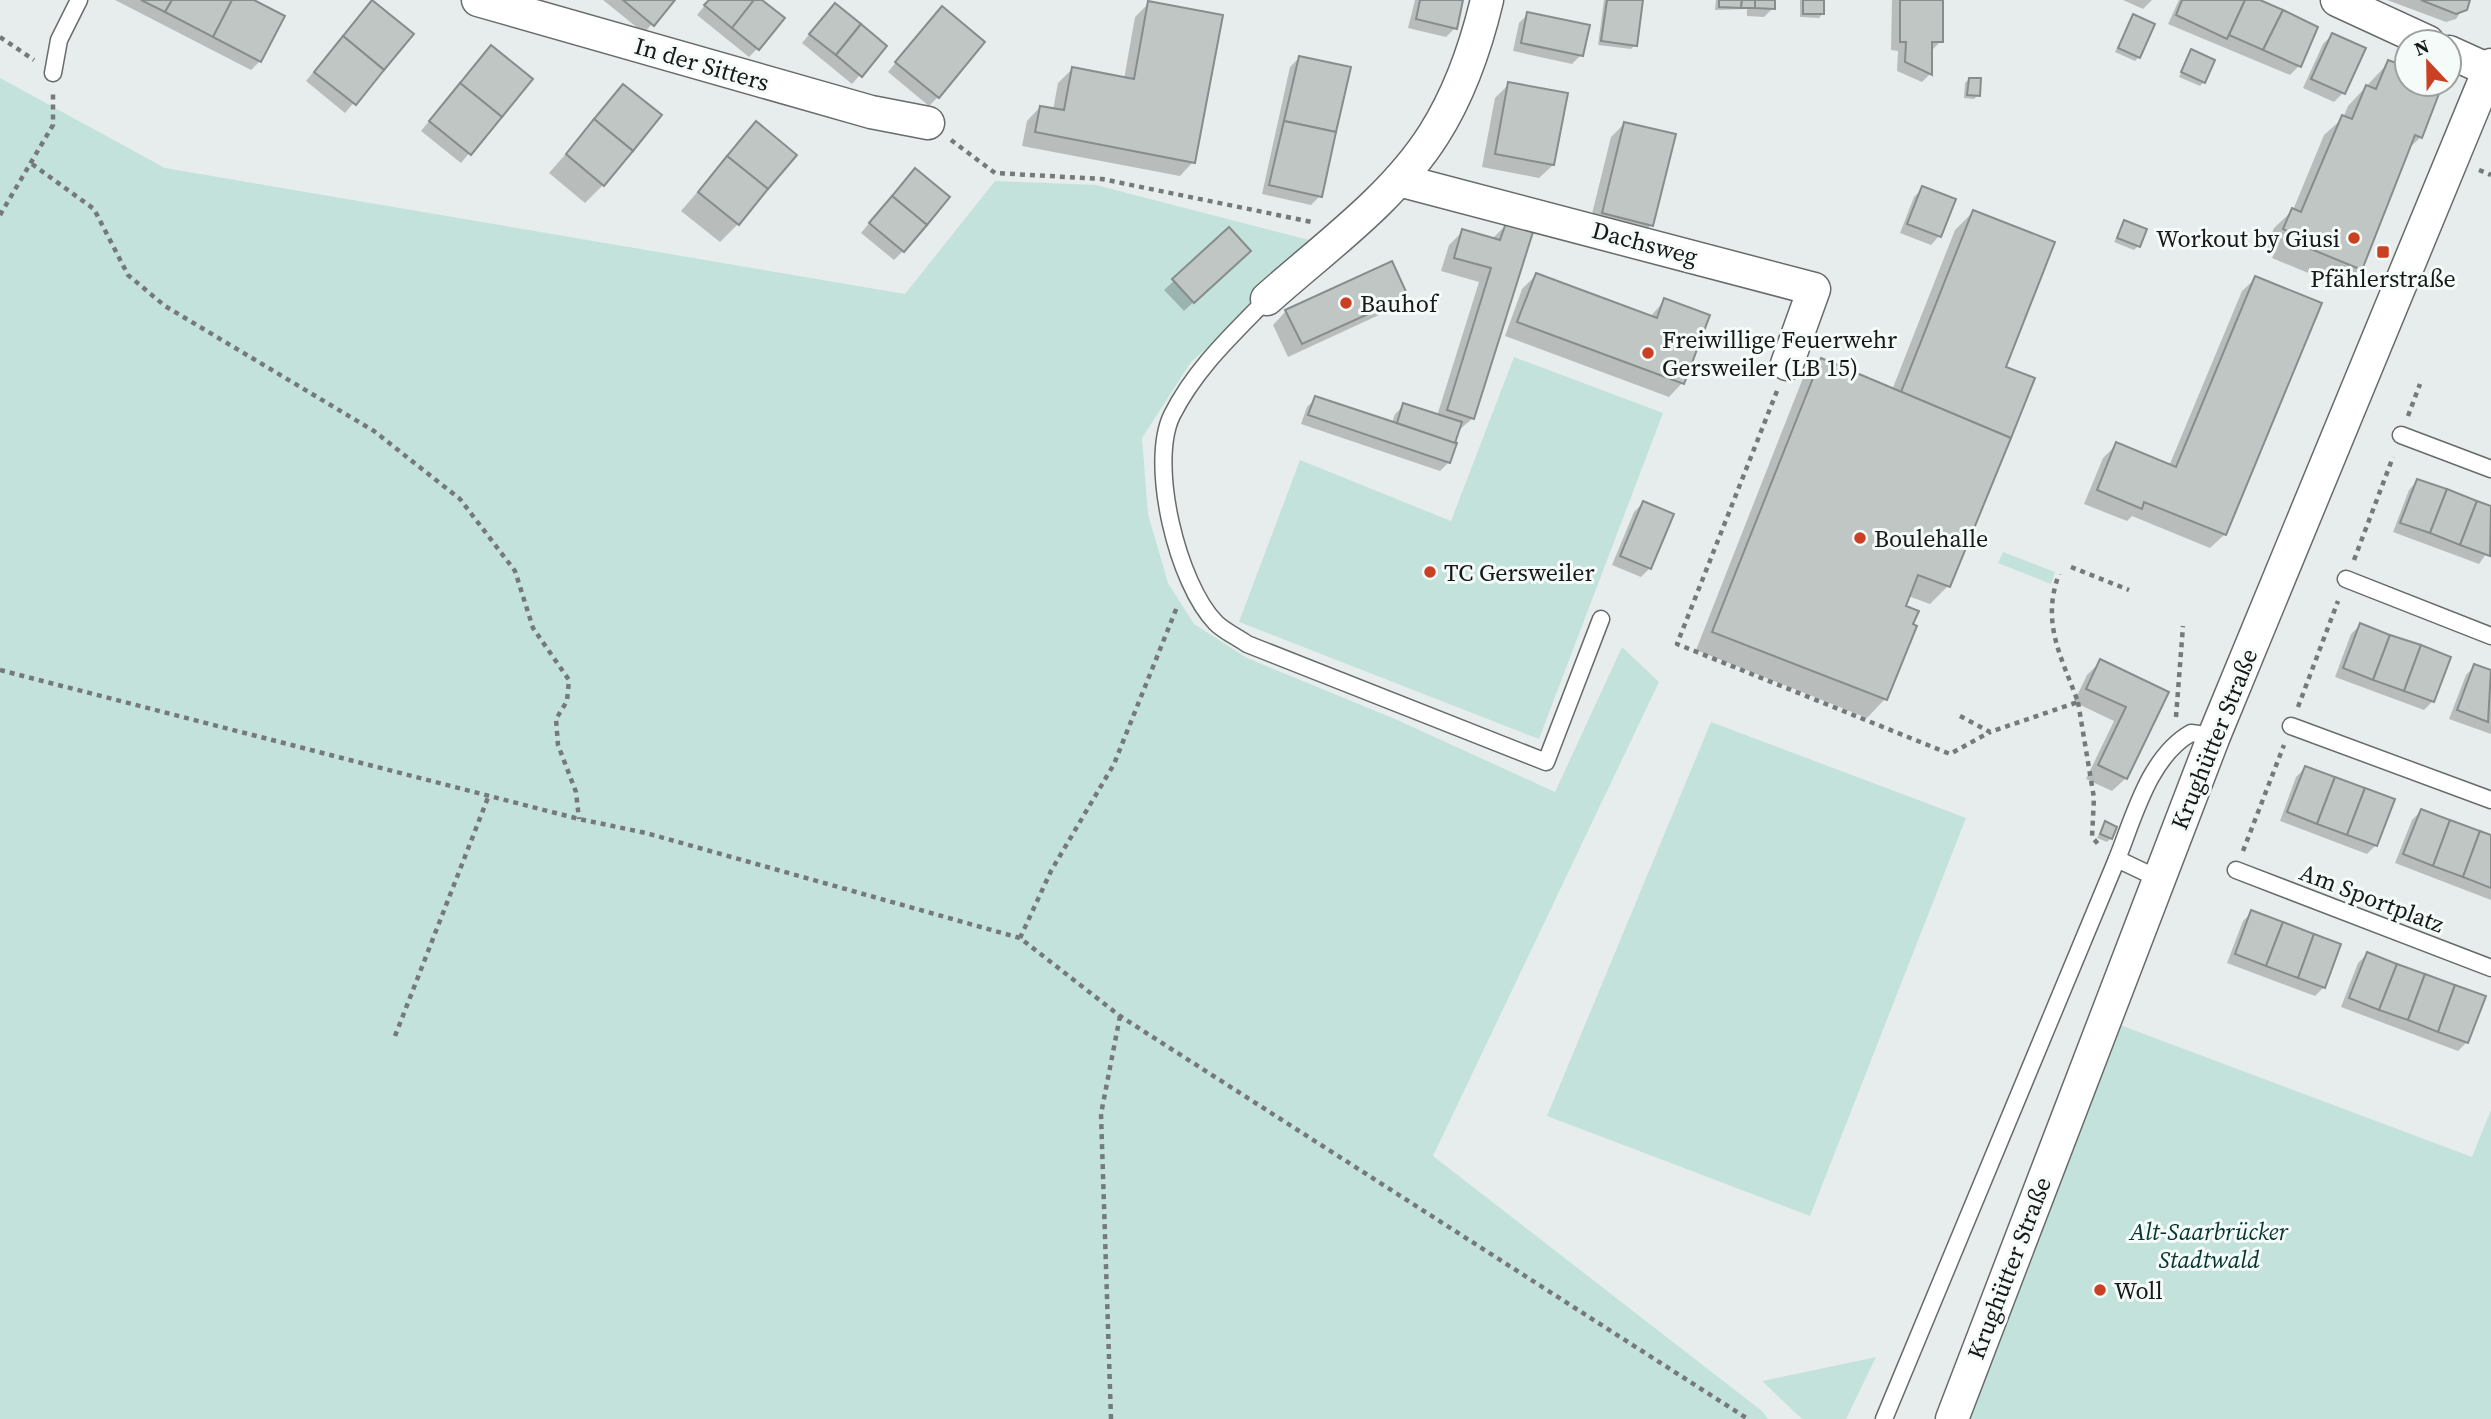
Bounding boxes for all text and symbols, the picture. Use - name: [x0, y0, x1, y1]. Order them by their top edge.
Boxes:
- north arrow: [2393, 28, 2463, 98]
- street label: In der Sitters: [631, 29, 773, 99]
- text: N: [2410, 33, 2433, 62]
- street label: Dachsweg: [1589, 213, 1701, 273]
- place label: Workout by Giusi: [2156, 222, 2340, 255]
- marker: Workout by Giusi: [2346, 230, 2362, 246]
- marker: Pfählerstraße: [2375, 244, 2391, 260]
- place label: Pfählerstraße: [2310, 262, 2456, 295]
- place label: Bauhof: [1360, 287, 1440, 320]
- marker: Bauhof: [1338, 295, 1354, 311]
- place label: Freiwillige Feuerwehr Gersweiler (LB 15): [1662, 323, 1897, 384]
- marker: Freiwillige Feuerwehr Gersweiler (LB 15): [1640, 345, 1656, 361]
- place label: Boulehalle: [1874, 522, 1988, 555]
- marker: Boulehalle: [1852, 530, 1868, 546]
- place label: TC Gersweiler: [1444, 556, 1595, 589]
- marker: TC Gersweiler: [1422, 564, 1438, 580]
- street label: Krughütter Straße: [2163, 644, 2265, 834]
- street label: Am Sportplatz: [2295, 855, 2449, 941]
- street label: Krughütter Straße: [1959, 1172, 2059, 1364]
- park label: Alt-Saarbrücker Stadtwald: [2128, 1215, 2290, 1276]
- place label: Woll: [2114, 1274, 2163, 1307]
- marker: Woll: [2092, 1282, 2108, 1298]

